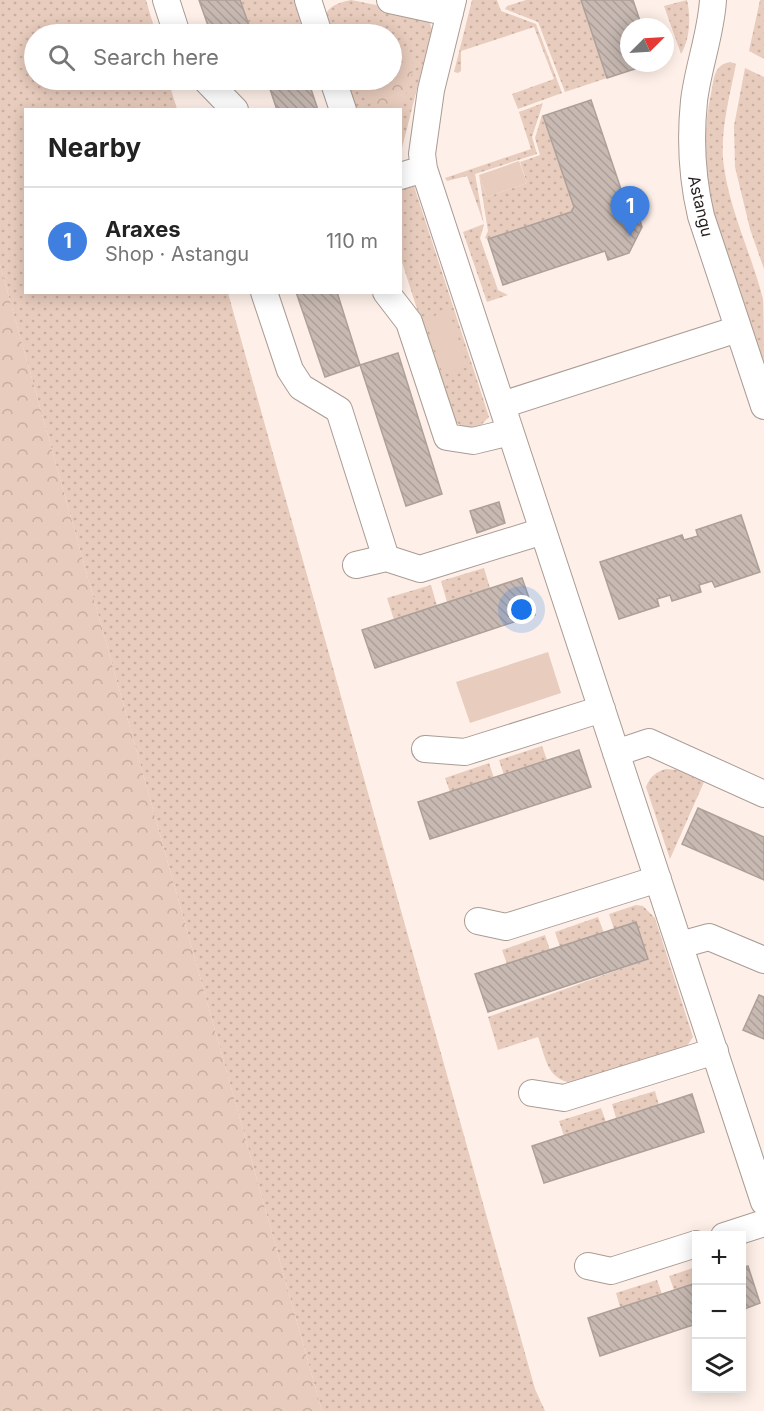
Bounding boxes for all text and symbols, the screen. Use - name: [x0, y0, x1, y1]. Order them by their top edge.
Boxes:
- north arrow: [620, 18, 674, 72]
- search box: [24, 24, 402, 90]
- icon: search: [45, 41, 78, 74]
- text: Search here: [93, 44, 219, 70]
- text: Nearby: [48, 132, 141, 163]
- street label: Astangu: [684, 173, 718, 239]
- pin: 1: [610, 186, 650, 236]
- text: Araxes: [105, 216, 181, 242]
- text: 1: [63, 229, 72, 253]
- text: 110 m: [326, 229, 378, 253]
- text: Shop · Astangu: [105, 242, 249, 266]
- your location: [507, 595, 536, 624]
- map controls: [692, 1231, 746, 1393]
- button: +: [692, 1231, 746, 1285]
- button: −: [692, 1285, 746, 1339]
- button: layers: [692, 1339, 746, 1393]

